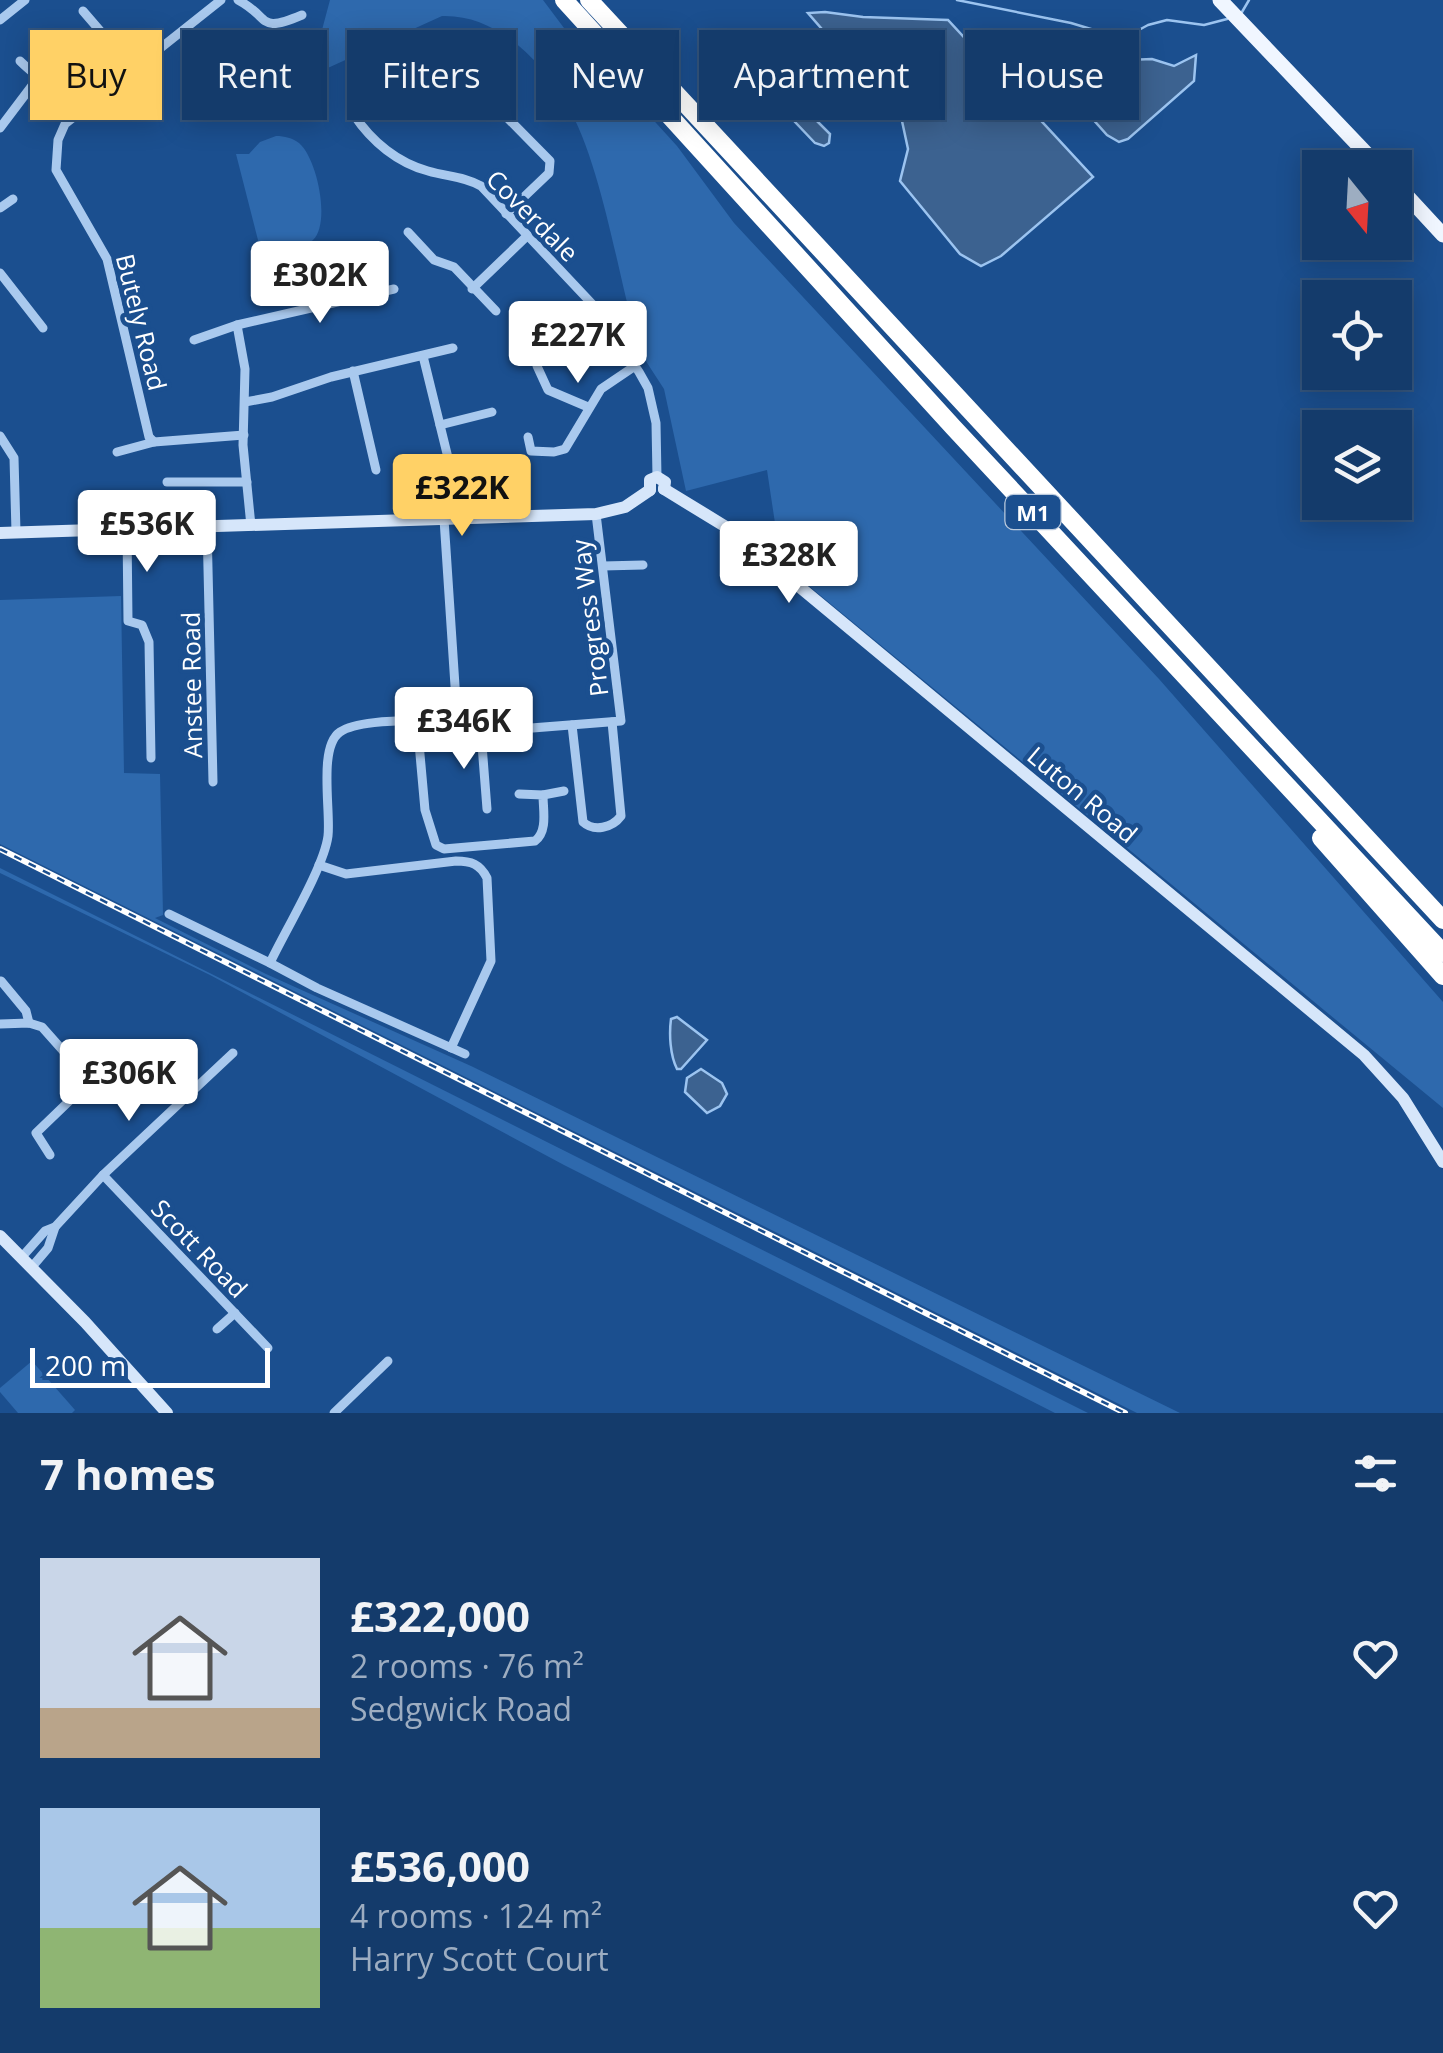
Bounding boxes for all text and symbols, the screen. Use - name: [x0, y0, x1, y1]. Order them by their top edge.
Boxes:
- chip: Buy: [30, 30, 162, 120]
- chip: Rent: [182, 30, 327, 120]
- chip: Filters: [347, 30, 516, 120]
- chip: New: [536, 30, 679, 120]
- chip: Apartment: [699, 30, 945, 120]
- chip: House: [965, 30, 1139, 120]
- north arrow: [1302, 150, 1412, 260]
- map controls: [1302, 150, 1412, 520]
- street label: Coverdale: [480, 162, 586, 268]
- pin: £302K: [250, 241, 390, 326]
- street label: Butely Road: [109, 250, 175, 394]
- text: £302K: [273, 252, 367, 295]
- button: locate: [1302, 280, 1412, 390]
- pin: £227K: [508, 301, 648, 386]
- text: £227K: [531, 312, 625, 355]
- button: layers: [1302, 410, 1412, 520]
- pin: £322K: [392, 454, 532, 539]
- text: £322K: [415, 465, 509, 508]
- pin: £536K: [77, 490, 217, 575]
- road number: M1: [1006, 495, 1060, 529]
- text: £536K: [100, 501, 194, 544]
- pin: £328K: [719, 521, 859, 606]
- text: £328K: [742, 532, 836, 575]
- street label: Progress Way: [562, 537, 615, 698]
- street label: Anstee Road: [173, 612, 209, 758]
- pin: £346K: [394, 687, 534, 772]
- text: £346K: [417, 698, 511, 741]
- street label: Luton Road: [1021, 738, 1145, 850]
- pin: £306K: [59, 1039, 199, 1124]
- text: £306K: [82, 1050, 176, 1093]
- street label: Scott Road: [144, 1191, 256, 1305]
- scale bar: [30, 1343, 270, 1388]
- text: 200 m: [45, 1346, 126, 1384]
- text: 7 homes: [40, 1445, 215, 1502]
- icon: filters: [1348, 1446, 1403, 1501]
- text: £322,000: [350, 1587, 530, 1644]
- icon: home: [120, 1598, 240, 1718]
- icon: heart: [1348, 1631, 1403, 1686]
- text: 2 rooms · 76 m²: [350, 1644, 584, 1687]
- text: Sedgwick Road: [350, 1687, 572, 1730]
- text: £536,000: [350, 1837, 530, 1894]
- icon: home: [120, 1848, 240, 1968]
- icon: heart: [1348, 1881, 1403, 1936]
- text: 4 rooms · 124 m²: [350, 1894, 602, 1937]
- text: Harry Scott Court: [350, 1937, 609, 1980]

